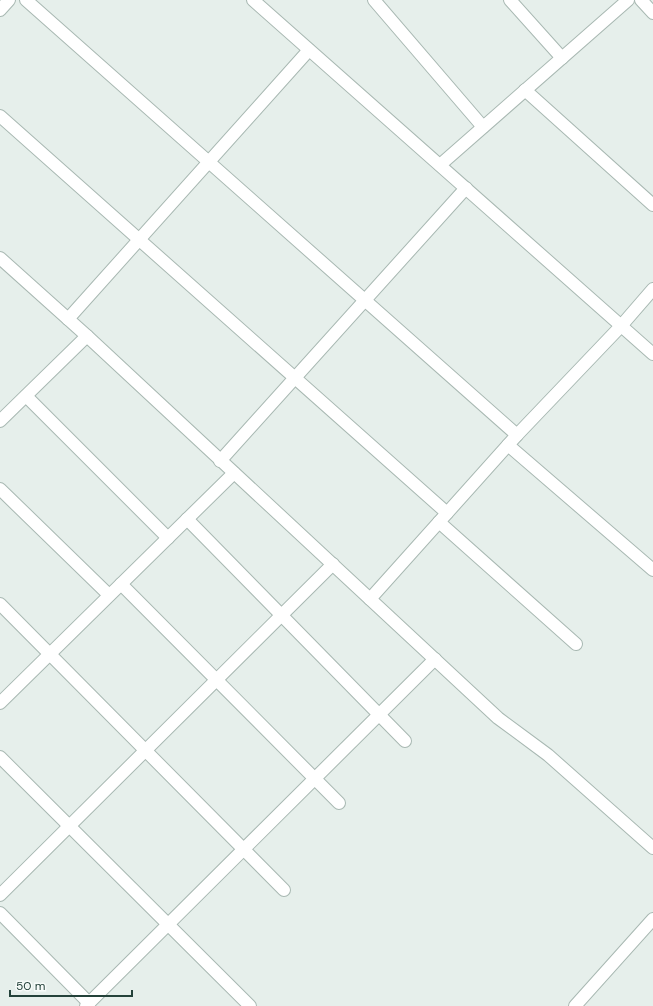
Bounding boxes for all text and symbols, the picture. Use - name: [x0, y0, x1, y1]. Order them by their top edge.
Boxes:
- scale bar: [10, 972, 132, 998]
- text: 50 m: [16, 978, 45, 994]

